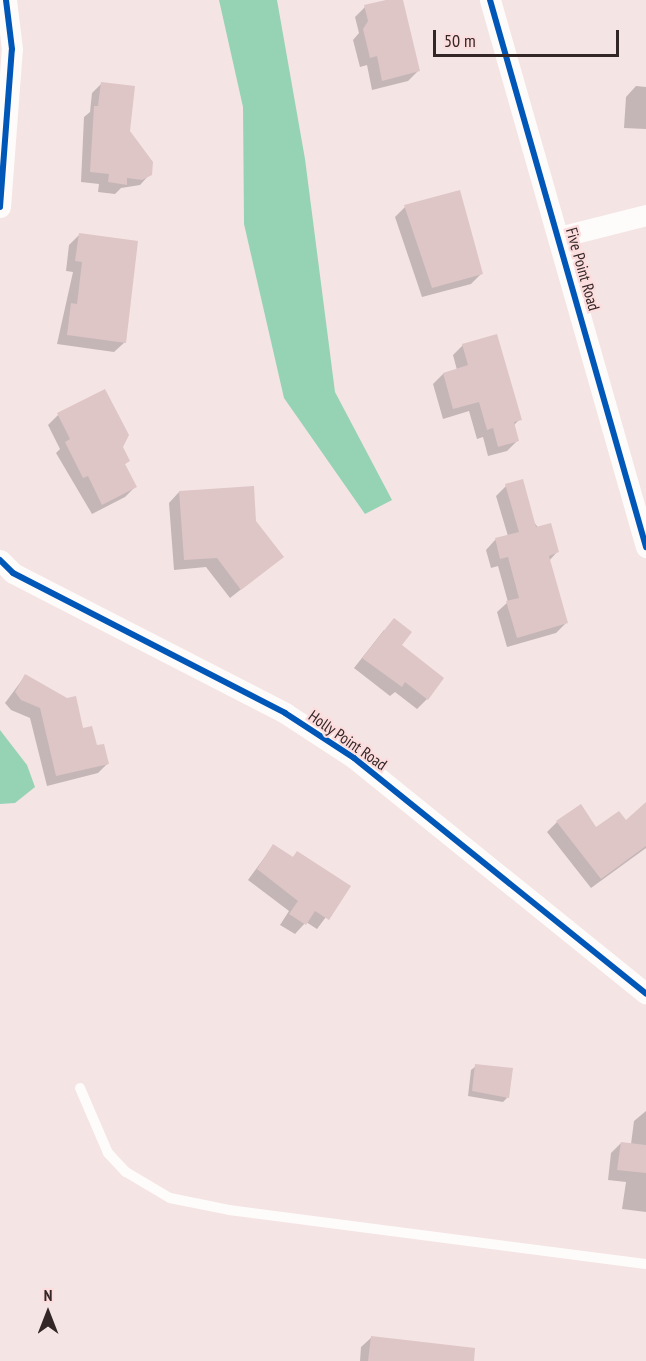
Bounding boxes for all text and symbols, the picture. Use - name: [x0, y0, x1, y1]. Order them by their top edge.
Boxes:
- scale bar: [436, 18, 622, 56]
- text: 50 m: [444, 29, 476, 52]
- street label: Five Point Road: [562, 225, 604, 313]
- street label: Holly Point Road: [305, 706, 391, 774]
- north arrow: [18, 1283, 78, 1343]
- text: N: [44, 1285, 52, 1305]

